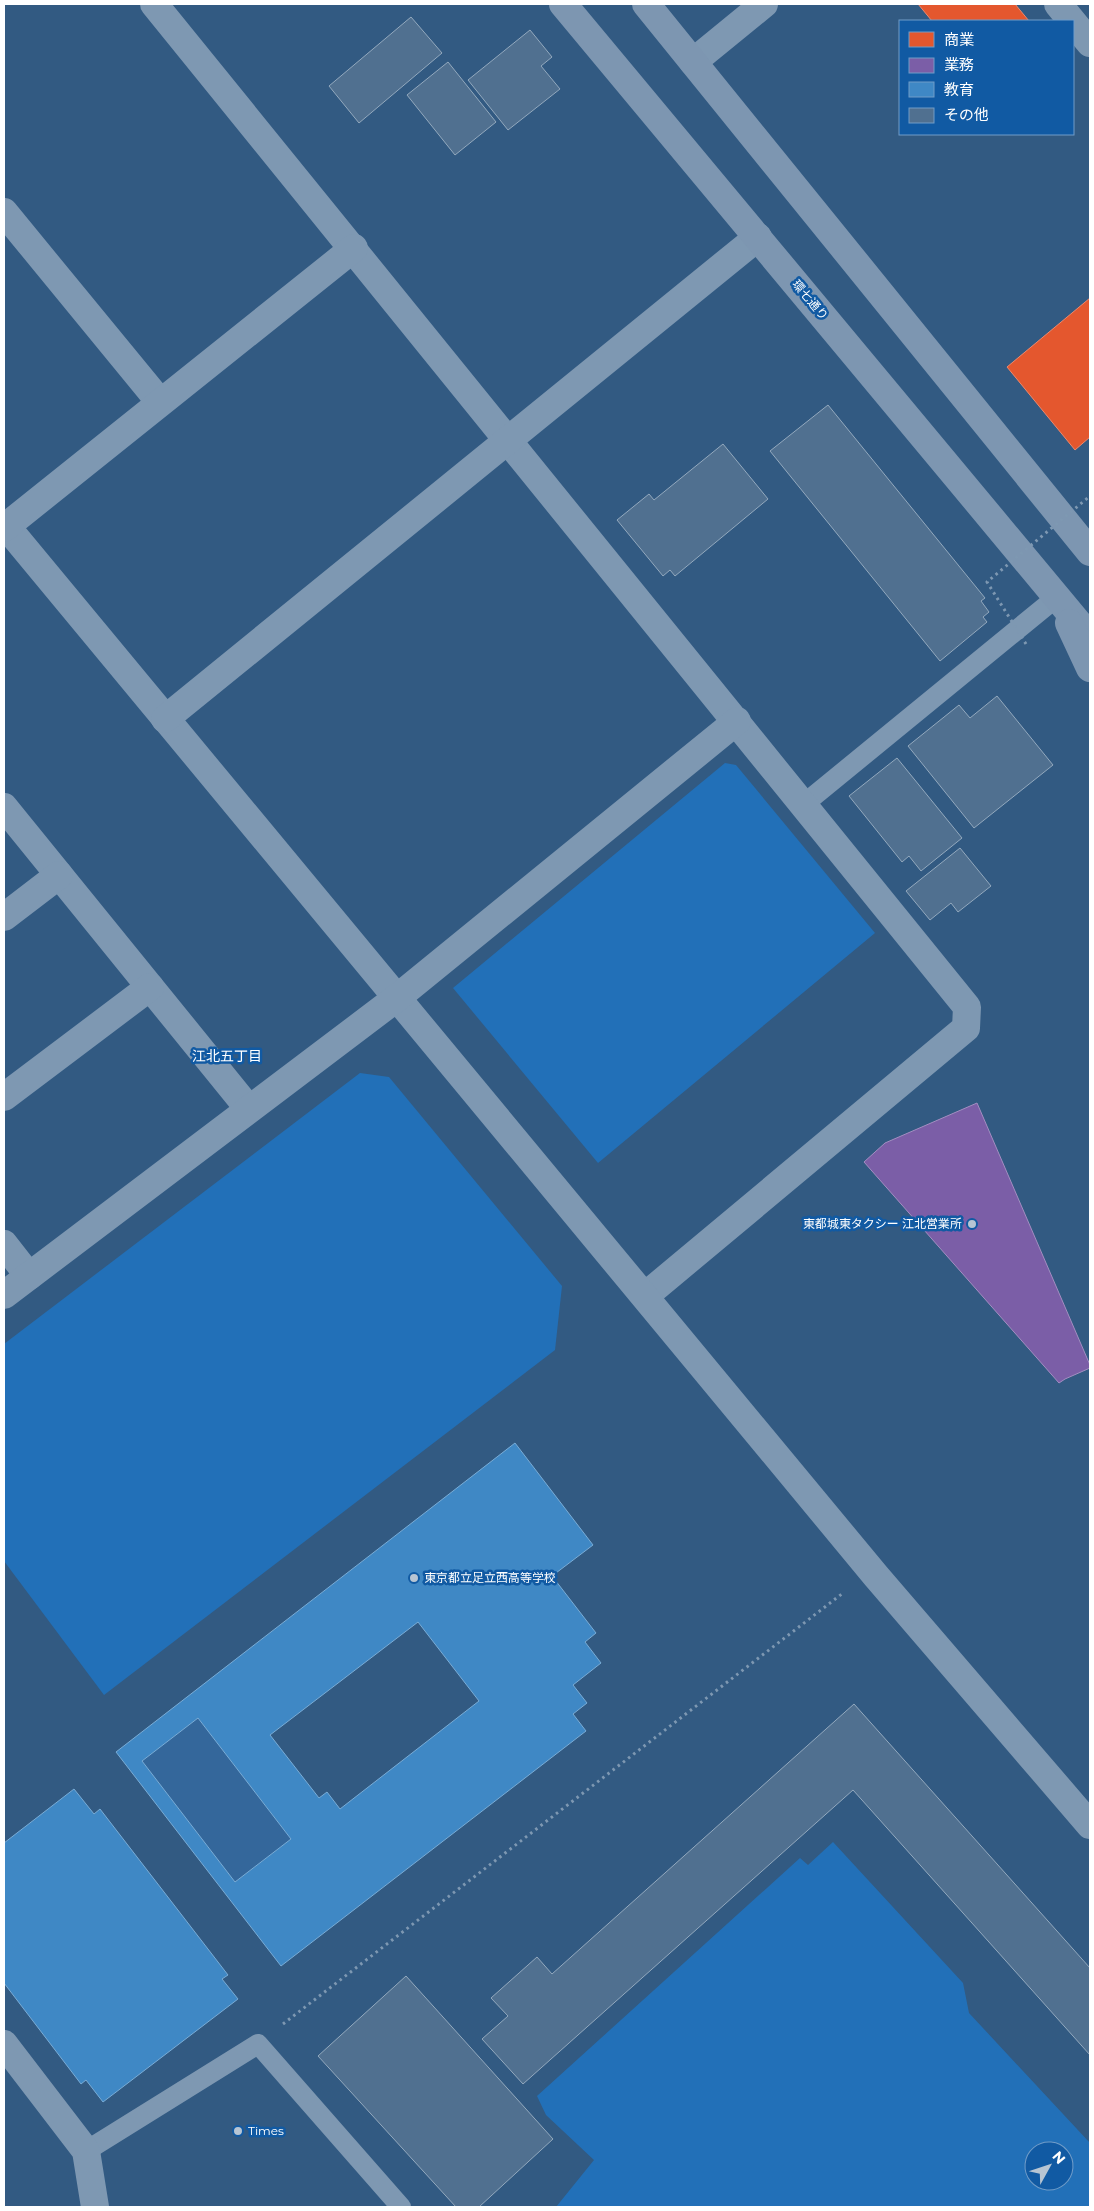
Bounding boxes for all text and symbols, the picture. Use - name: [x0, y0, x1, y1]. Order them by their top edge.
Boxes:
- legend: [899, 20, 1074, 135]
- text: 商業: [944, 30, 974, 49]
- text: 業務: [944, 55, 974, 74]
- text: 教育: [944, 80, 974, 99]
- text: その他: [944, 105, 989, 124]
- street label: 環七通り: [789, 276, 832, 323]
- district label: 江北五丁目: [192, 1047, 262, 1065]
- place label: 東都城東タクシー 江北営業所: [803, 1216, 962, 1231]
- marker: 東都城東タクシー 江北営業所: [966, 1218, 978, 1230]
- place label: 東京都立足立西高等学校: [424, 1570, 556, 1585]
- marker: 東京都立足立西高等学校: [408, 1572, 420, 1584]
- place label: Times: [248, 2123, 284, 2138]
- marker: Times: [232, 2125, 244, 2137]
- north arrow: [1024, 2141, 1074, 2191]
- text: N: [1048, 2148, 1069, 2168]

